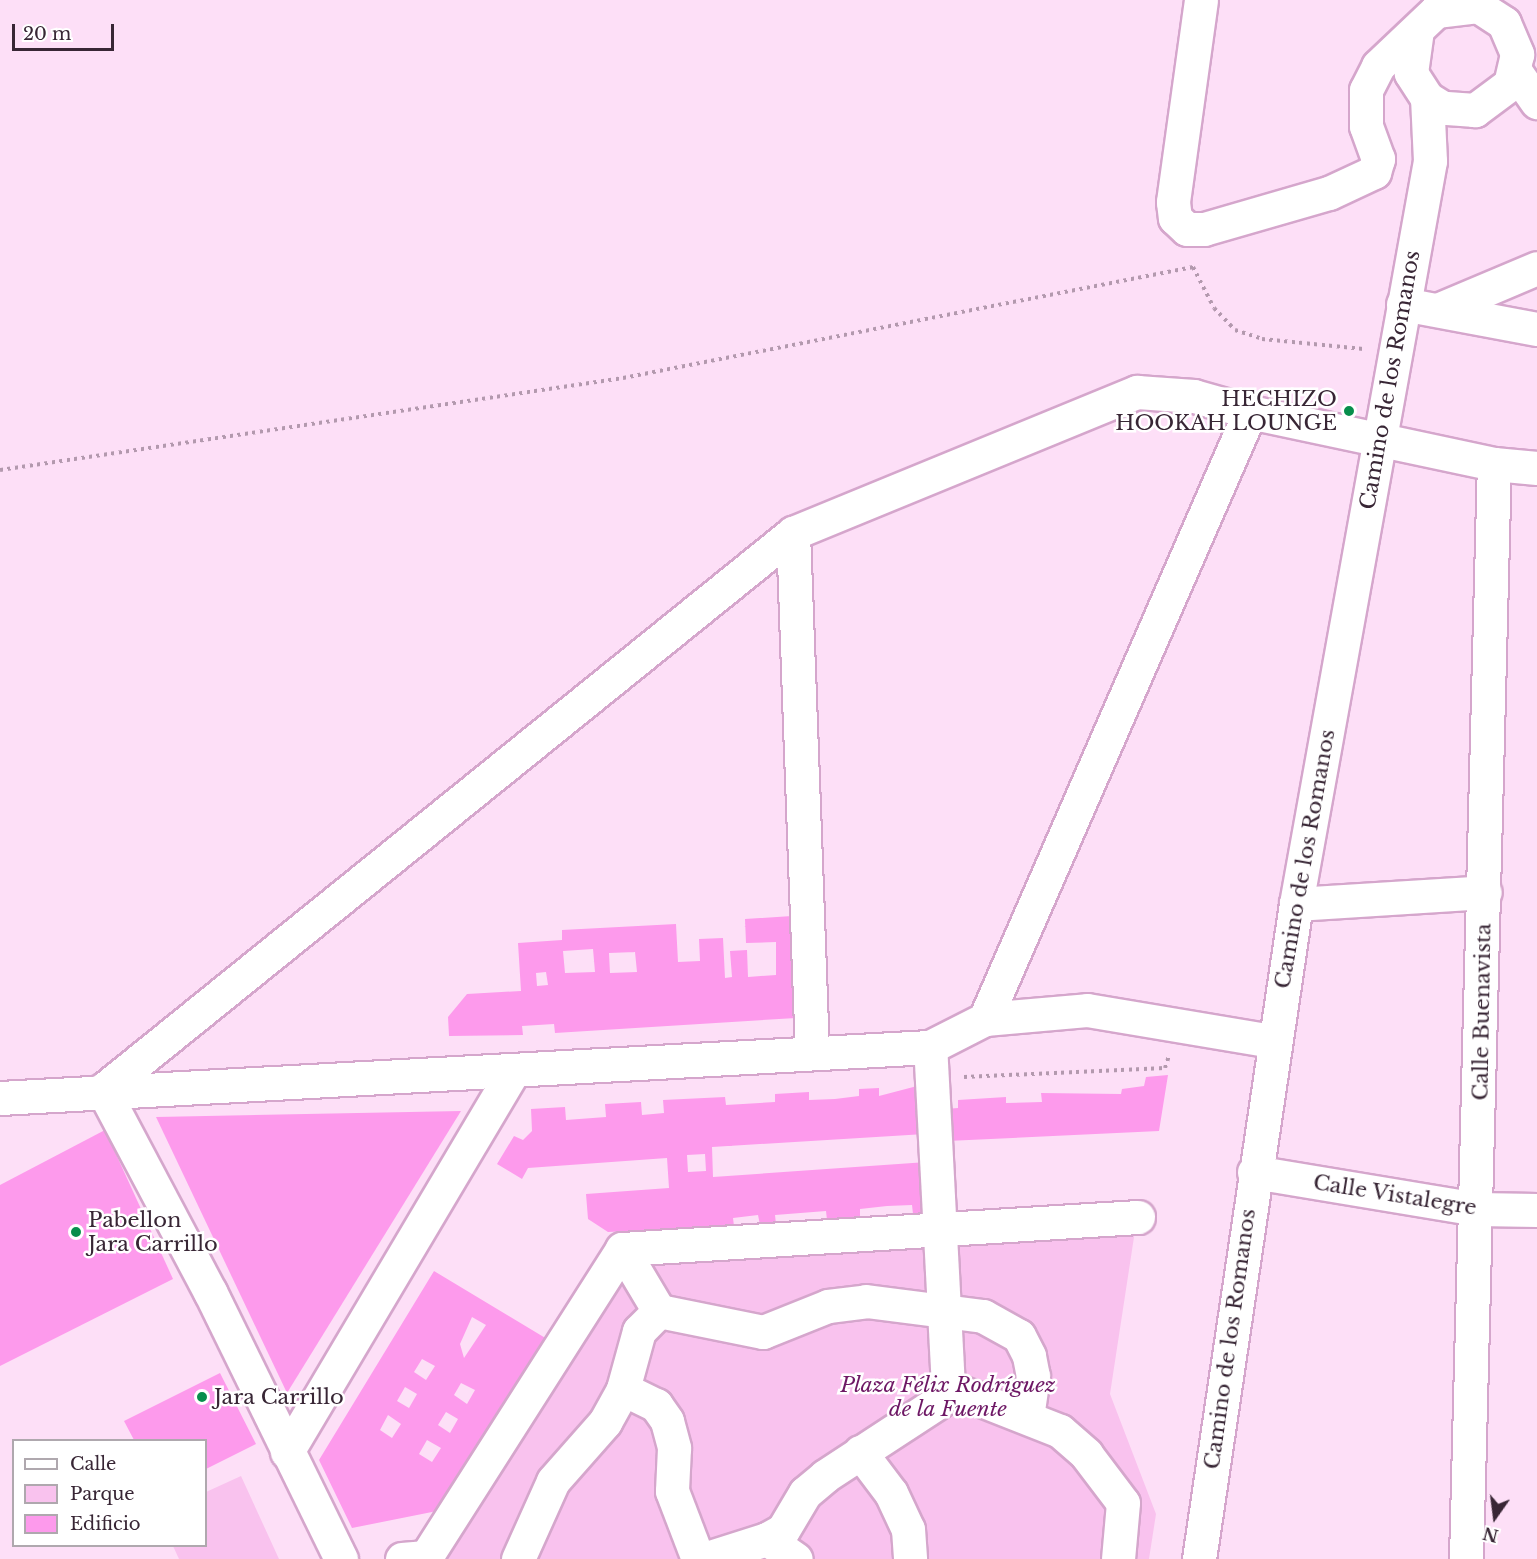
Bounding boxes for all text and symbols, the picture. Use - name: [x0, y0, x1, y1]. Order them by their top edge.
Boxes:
- scale bar: [15, 12, 117, 50]
- text: 20 m: [23, 23, 71, 45]
- street label: Camino de los Romanos: [1355, 248, 1425, 512]
- place label: HECHIZO HOOKAH LOUNGE: [1115, 386, 1337, 436]
- marker: HECHIZO HOOKAH LOUNGE: [1342, 404, 1356, 418]
- street label: Camino de los Romanos: [1270, 727, 1340, 991]
- street label: Calle Buenavista: [1468, 923, 1496, 1101]
- street label: Calle Vistalegre: [1311, 1170, 1479, 1220]
- place label: Pabellon Jara Carrillo: [88, 1207, 218, 1257]
- street label: Camino de los Romanos: [1199, 1207, 1261, 1471]
- marker: Pabellon Jara Carrillo: [69, 1225, 83, 1239]
- park label: Plaza Félix Rodríguez de la Fuente: [840, 1372, 1056, 1422]
- place label: Jara Carrillo: [214, 1384, 344, 1410]
- marker: Jara Carrillo: [195, 1390, 209, 1404]
- legend: [12, 1439, 207, 1547]
- text: Calle: [70, 1453, 116, 1475]
- text: Parque: [70, 1483, 135, 1505]
- north arrow: [1465, 1487, 1525, 1547]
- text: Edificio: [70, 1513, 141, 1535]
- text: N: [1481, 1523, 1500, 1546]

